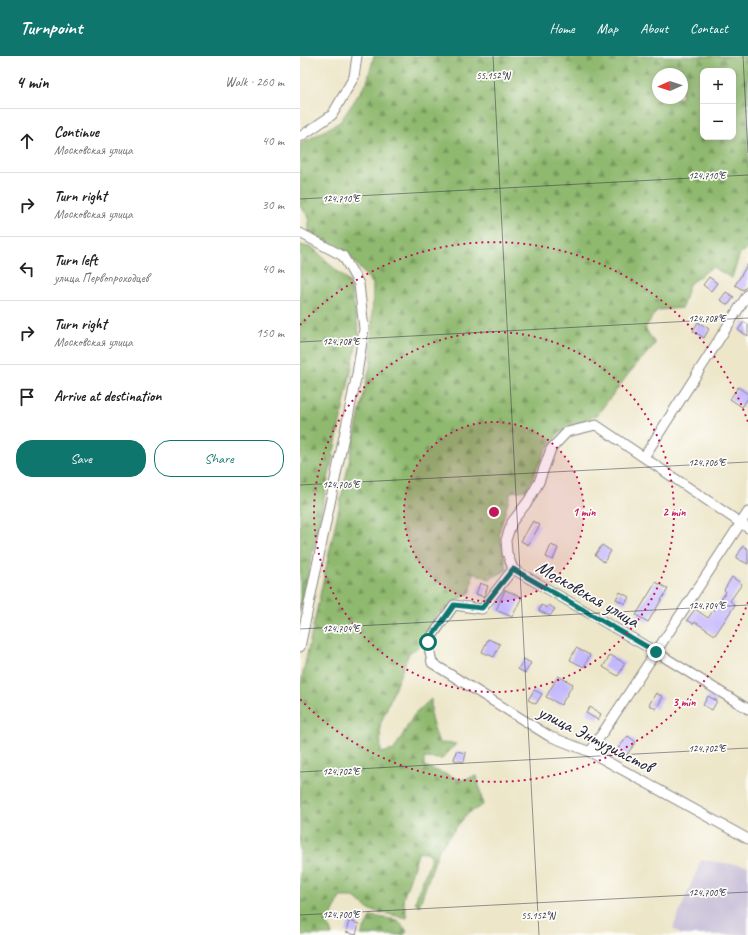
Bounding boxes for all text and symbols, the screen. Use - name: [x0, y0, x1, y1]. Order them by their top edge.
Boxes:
- text: Turnpoint: [20, 16, 82, 40]
- text: Home: [549, 20, 575, 37]
- text: Map: [597, 20, 618, 37]
- text: About: [640, 20, 668, 37]
- text: Contact: [690, 20, 728, 37]
- north arrow: [652, 68, 688, 104]
- map controls: [700, 68, 736, 140]
- button: +: [700, 68, 736, 104]
- text: 55.152°N: [476, 69, 512, 82]
- text: 4 min: [16, 72, 49, 93]
- text: Walk · 260 m: [225, 74, 284, 90]
- button: −: [700, 104, 736, 140]
- text: Continue: [54, 123, 99, 142]
- icon: ahead: [16, 130, 38, 152]
- text: 40 m: [262, 133, 284, 149]
- text: Московская улица: [54, 142, 133, 158]
- text: 124.710°E: [688, 169, 727, 182]
- text: Turn right: [54, 187, 107, 206]
- text: 124.710°E: [322, 192, 361, 205]
- icon: right: [16, 194, 38, 216]
- text: 30 m: [262, 197, 284, 213]
- text: Московская улица: [54, 206, 133, 222]
- text: Turn left: [54, 251, 97, 270]
- icon: left: [16, 258, 38, 280]
- text: 40 m: [262, 261, 284, 277]
- text: улица Первопроходцев: [54, 270, 149, 286]
- text: 124.708°E: [688, 312, 727, 325]
- text: Turn right: [54, 315, 107, 334]
- icon: right: [16, 322, 38, 344]
- text: 150 m: [256, 325, 284, 341]
- text: Московская улица: [54, 334, 133, 350]
- text: 124.708°E: [322, 335, 361, 348]
- icon: arrive: [16, 386, 38, 408]
- text: Arrive at destination: [54, 387, 161, 406]
- button: Save: [16, 440, 146, 477]
- button: Share: [154, 440, 284, 477]
- text: 124.706°E: [688, 456, 727, 469]
- text: 124.706°E: [322, 478, 361, 491]
- text: 1 min: [573, 504, 596, 520]
- text: 2 min: [663, 504, 686, 520]
- centre of rings: [487, 505, 501, 519]
- street label: Московская улица: [532, 555, 645, 634]
- text: 124.704°E: [688, 599, 727, 612]
- text: 124.704°E: [322, 622, 361, 635]
- route start: [419, 633, 437, 651]
- route end: [647, 643, 665, 661]
- text: 3 min: [673, 694, 696, 710]
- street label: улица Энтузиастов: [533, 699, 660, 780]
- text: 124.702°E: [688, 742, 727, 755]
- text: 124.702°E: [322, 765, 361, 778]
- text: 124.700°E: [688, 886, 727, 899]
- text: 124.700°E: [322, 908, 361, 921]
- text: 55.152°N: [521, 909, 557, 922]

